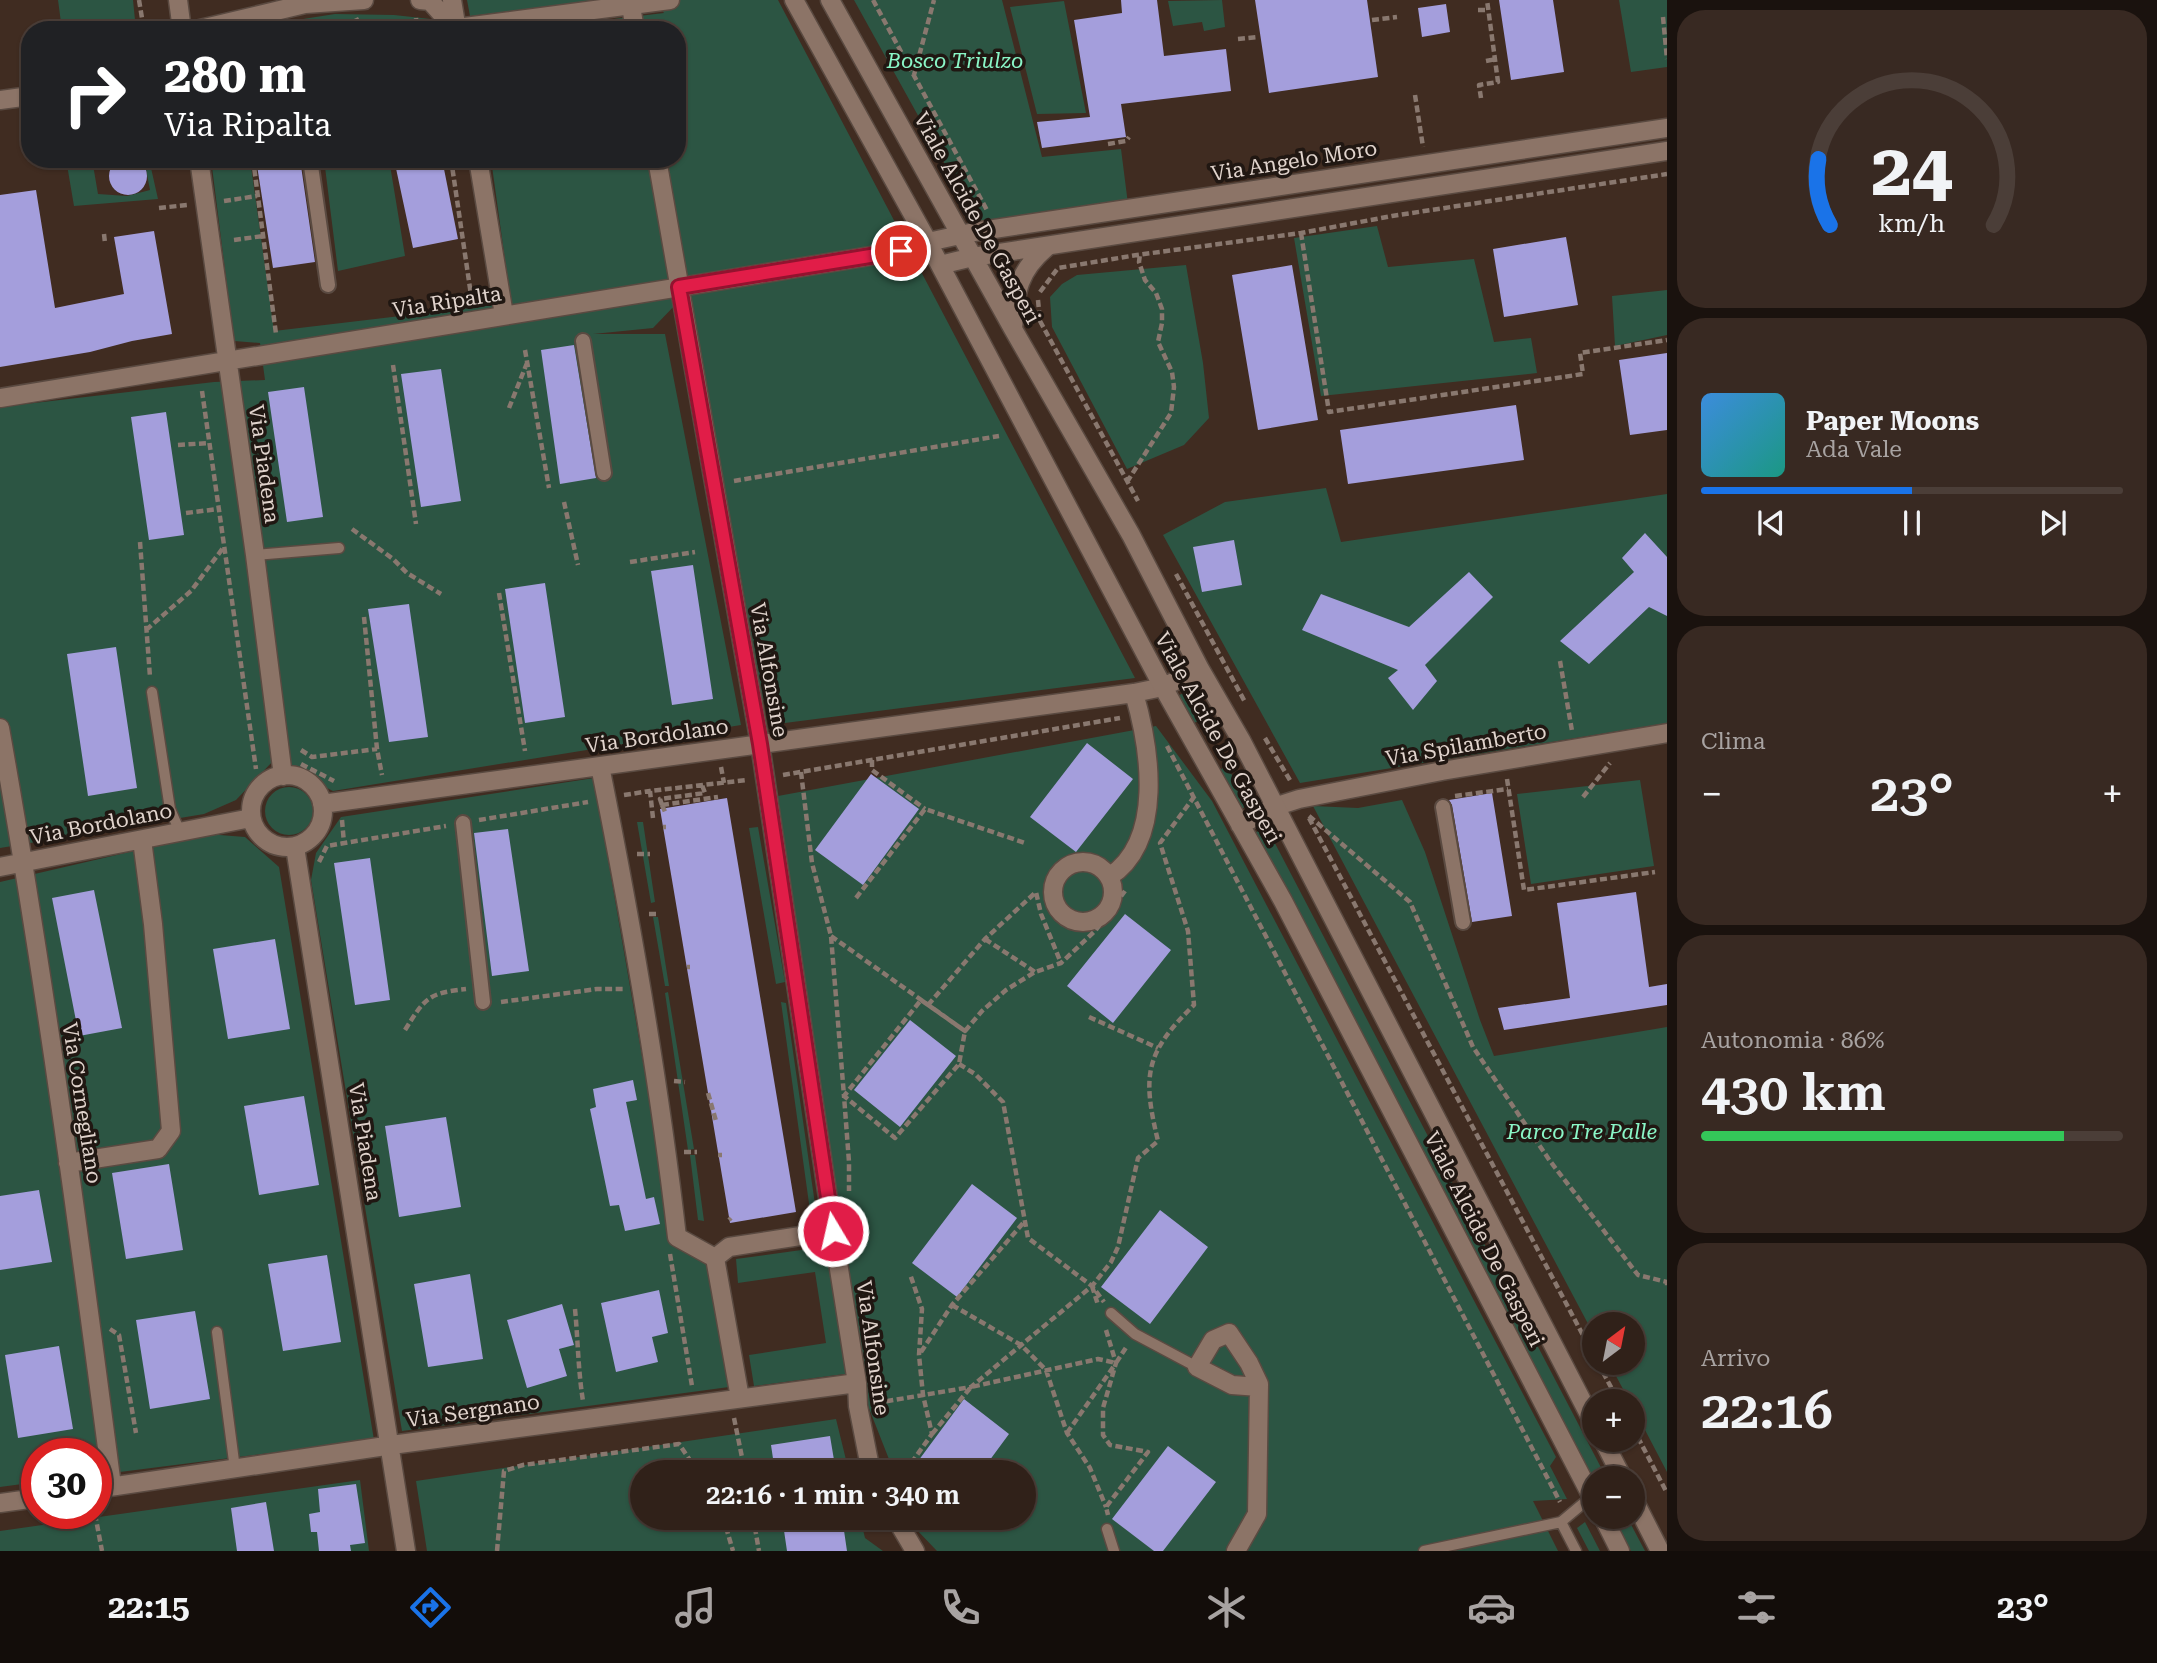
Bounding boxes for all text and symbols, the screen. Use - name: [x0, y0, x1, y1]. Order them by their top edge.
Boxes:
- text: 280 m: [164, 47, 306, 104]
- icon: right: [49, 49, 140, 140]
- park label: Bosco Triulzo: [886, 49, 1023, 73]
- text: Via Ripalta: [164, 106, 331, 144]
- street label: Viale Alcide De Gasperi: [909, 108, 1045, 328]
- text: 24: [1871, 128, 1953, 213]
- street label: Via Angelo Moro: [1209, 136, 1379, 186]
- text: km/h: [1879, 209, 1945, 238]
- pin: [871, 221, 931, 281]
- icon: arrive: [882, 232, 920, 270]
- street label: Via Ripalta: [391, 281, 504, 322]
- street label: Via Piadena: [244, 403, 284, 525]
- text: Paper Moons: [1806, 406, 1979, 436]
- text: Ada Vale: [1806, 436, 1902, 463]
- icon: previous: [1752, 504, 1790, 542]
- icon: pause: [1893, 504, 1931, 542]
- icon: next: [2034, 504, 2072, 542]
- street label: Via Alfonsine: [745, 601, 793, 739]
- street label: Viale Alcide De Gasperi: [1150, 628, 1286, 848]
- street label: Via Bordolano: [584, 714, 730, 758]
- street label: Via Spilamberto: [1384, 719, 1548, 771]
- text: Clima: [1701, 728, 1765, 755]
- text: 23°: [1870, 763, 1954, 824]
- text: −: [1701, 772, 1722, 816]
- text: +: [2102, 772, 2123, 816]
- street label: Via Bordolano: [28, 798, 174, 850]
- street label: Via Cornegliano: [57, 1021, 107, 1185]
- text: Autonomia · 86%: [1701, 1027, 1885, 1054]
- text: 430 km: [1701, 1062, 1886, 1123]
- street label: Via Piadena: [344, 1081, 386, 1203]
- park label: Parco Tre Palle: [1506, 1120, 1657, 1144]
- street label: Viale Alcide De Gasperi: [1419, 1128, 1549, 1351]
- position arrow: [796, 1194, 870, 1268]
- street label: Via Alfonsine: [852, 1279, 894, 1417]
- north arrow: [1582, 1312, 1645, 1376]
- map controls: [1582, 1312, 1645, 1529]
- text: Arrivo: [1701, 1345, 1770, 1372]
- text: 22:16: [1701, 1380, 1833, 1441]
- button: +: [1582, 1389, 1645, 1452]
- street label: Via Sergnano: [405, 1390, 541, 1432]
- speed limit sign: 30: [21, 1438, 112, 1529]
- button: −: [1582, 1466, 1645, 1529]
- text: 22:16 · 1 min · 340 m: [706, 1480, 960, 1510]
- icon: directions: [406, 1583, 455, 1632]
- icon: music: [671, 1583, 720, 1632]
- icon: phone: [936, 1583, 985, 1632]
- icon: climate: [1202, 1583, 1251, 1632]
- icon: car: [1467, 1583, 1516, 1632]
- icon: filters: [1732, 1583, 1781, 1632]
- text: 22:15: [108, 1588, 190, 1626]
- text: 23°: [1997, 1588, 2049, 1626]

